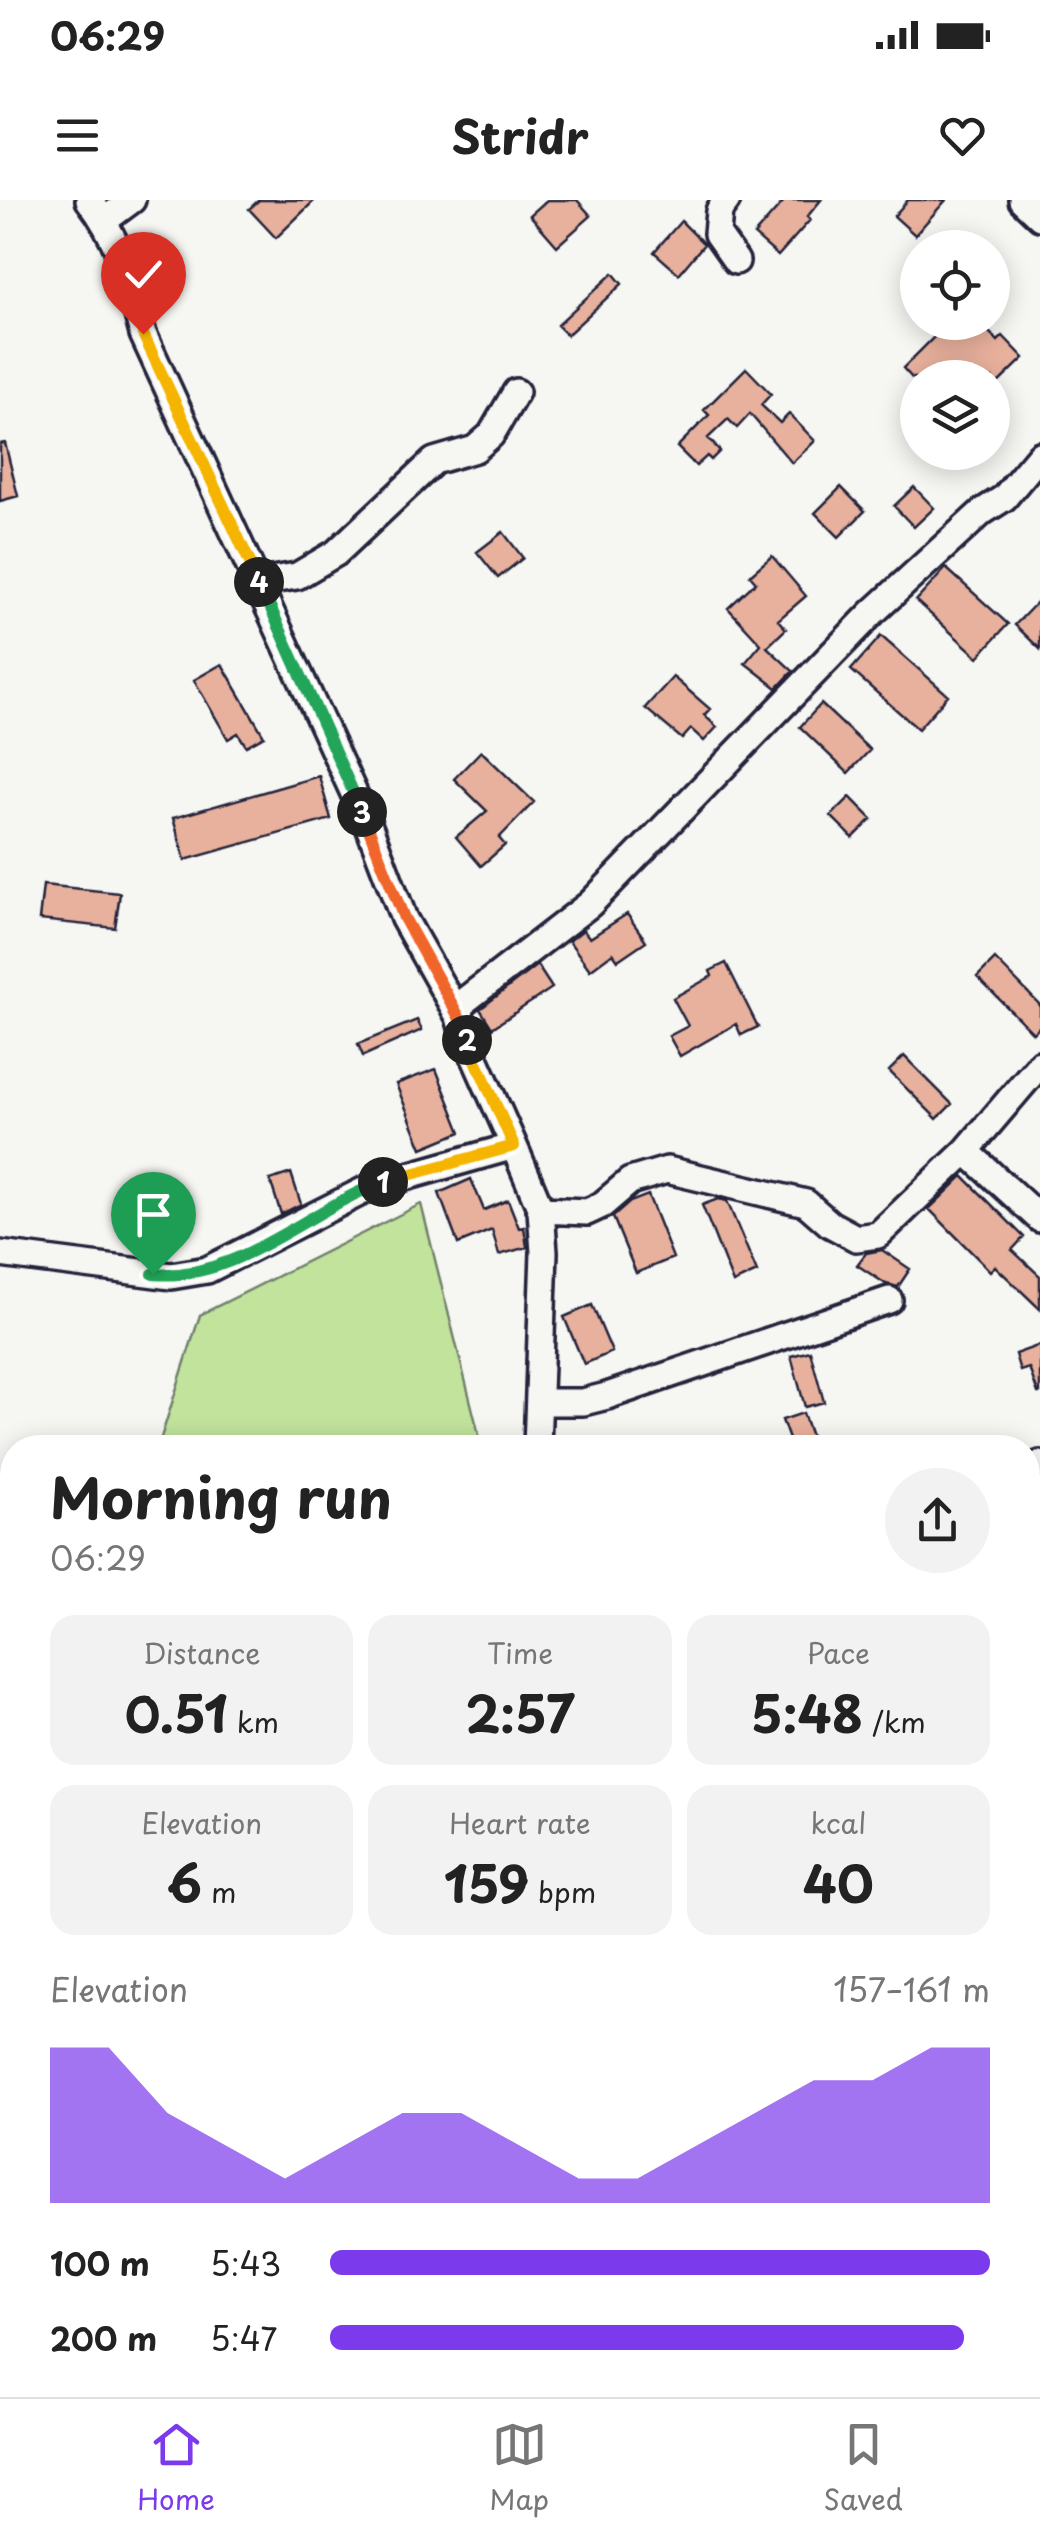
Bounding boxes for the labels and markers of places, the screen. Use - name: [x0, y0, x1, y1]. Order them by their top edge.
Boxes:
- pin: [101, 232, 186, 335]
- pin: 4: [234, 557, 284, 607]
- pin: 3: [337, 787, 387, 837]
- pin: 2: [442, 1015, 492, 1065]
- pin: 1: [358, 1157, 408, 1207]
- pin: [111, 1172, 196, 1275]

